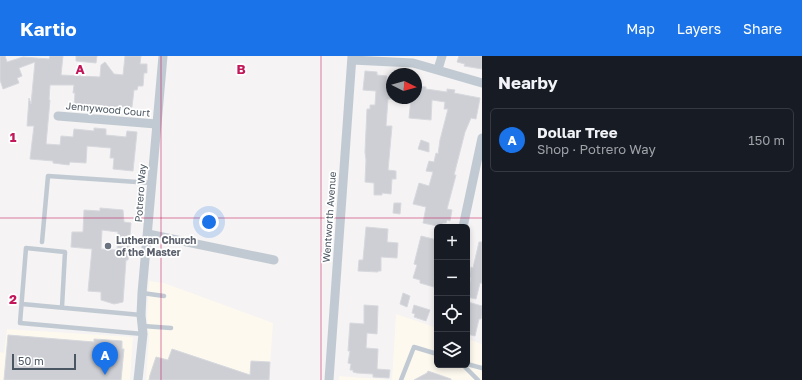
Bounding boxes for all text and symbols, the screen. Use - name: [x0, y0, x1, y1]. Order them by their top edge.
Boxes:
- text: Kartio: [20, 17, 77, 40]
- text: Map: [626, 20, 655, 37]
- text: Layers: [677, 20, 721, 37]
- text: Share: [743, 20, 782, 37]
- text: A: [75, 61, 85, 77]
- text: B: [236, 61, 246, 77]
- north arrow: [386, 68, 422, 104]
- text: Nearby: [498, 72, 558, 93]
- street label: Jennywood Court: [65, 99, 151, 119]
- text: Dollar Tree: [537, 123, 618, 141]
- text: 1: [10, 129, 17, 145]
- text: A: [507, 132, 517, 148]
- text: 150 m: [748, 132, 785, 148]
- text: Shop · Potrero Way: [537, 141, 656, 157]
- street label: Potrero Way: [132, 163, 148, 223]
- street label: Wentworth Avenue: [320, 171, 338, 263]
- your location: [199, 212, 219, 232]
- map controls: [434, 224, 470, 368]
- button: +: [434, 224, 470, 260]
- place label: Lutheran Church of the Master: [116, 234, 196, 258]
- marker: Lutheran Church of the Master: [103, 241, 113, 251]
- button: −: [434, 260, 470, 296]
- text: 2: [9, 291, 17, 307]
- button: locate: [434, 296, 470, 332]
- button: layers: [434, 332, 470, 368]
- pin: A: [92, 342, 118, 375]
- scale bar: [12, 352, 76, 371]
- text: 50 m: [18, 354, 44, 367]

